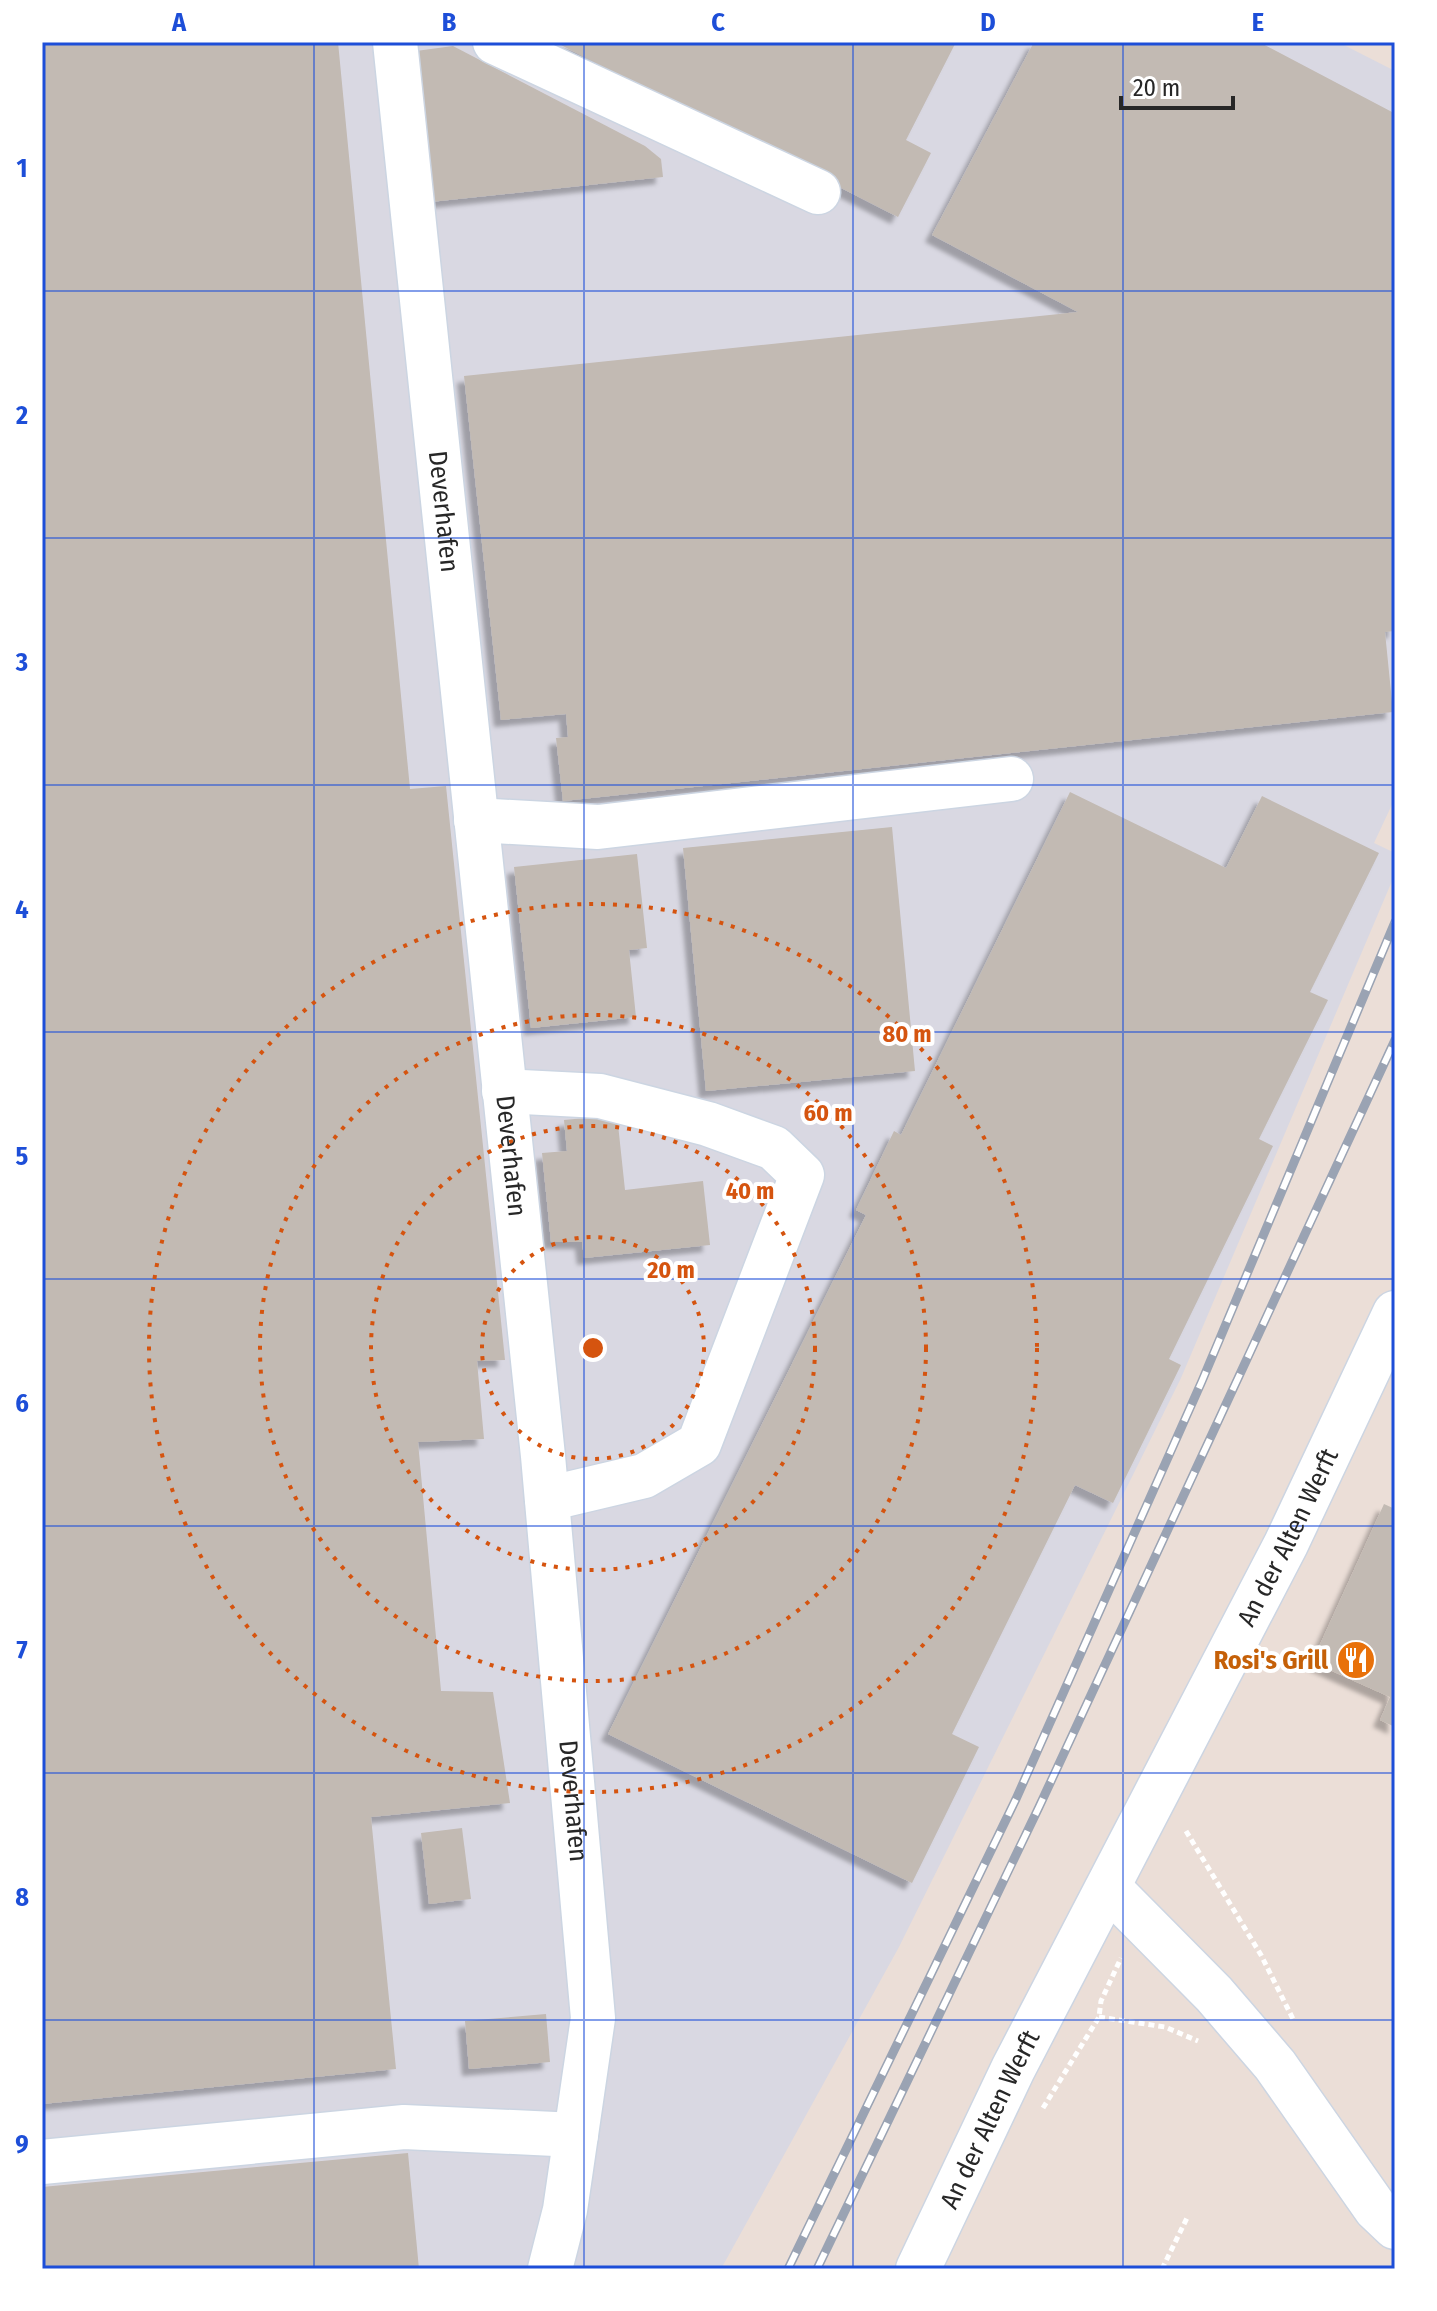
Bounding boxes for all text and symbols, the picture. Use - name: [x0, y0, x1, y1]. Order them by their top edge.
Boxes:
- text: A: [171, 7, 187, 38]
- text: B: [442, 7, 457, 38]
- text: C: [711, 7, 725, 38]
- text: D: [980, 7, 996, 38]
- text: E: [1252, 7, 1264, 38]
- scale bar: [1121, 60, 1233, 110]
- text: 20 m: [1133, 74, 1180, 102]
- text: 1: [17, 153, 28, 184]
- text: 2: [15, 400, 28, 431]
- street label: Deverhafen: [422, 449, 466, 574]
- text: 3: [15, 647, 28, 678]
- text: 4: [15, 894, 29, 925]
- text: 80 m: [882, 1020, 932, 1048]
- street label: Deverhafen: [490, 1094, 533, 1218]
- text: 60 m: [804, 1099, 852, 1127]
- text: 5: [16, 1141, 29, 1172]
- text: 40 m: [726, 1177, 774, 1205]
- text: 20 m: [646, 1256, 695, 1284]
- centre of rings: [579, 1334, 607, 1362]
- text: 6: [15, 1388, 29, 1419]
- street label: An der Alten Werft: [1231, 1443, 1345, 1631]
- text: 7: [16, 1635, 28, 1666]
- restaurant icon: Rosi's Grill: [1335, 1639, 1377, 1681]
- place label: Rosi's Grill: [1214, 1645, 1329, 1676]
- street label: Deverhafen: [553, 1739, 595, 1863]
- text: 8: [15, 1882, 29, 1913]
- street label: An der Alten Werft: [933, 2024, 1046, 2214]
- text: 9: [15, 2129, 29, 2160]

